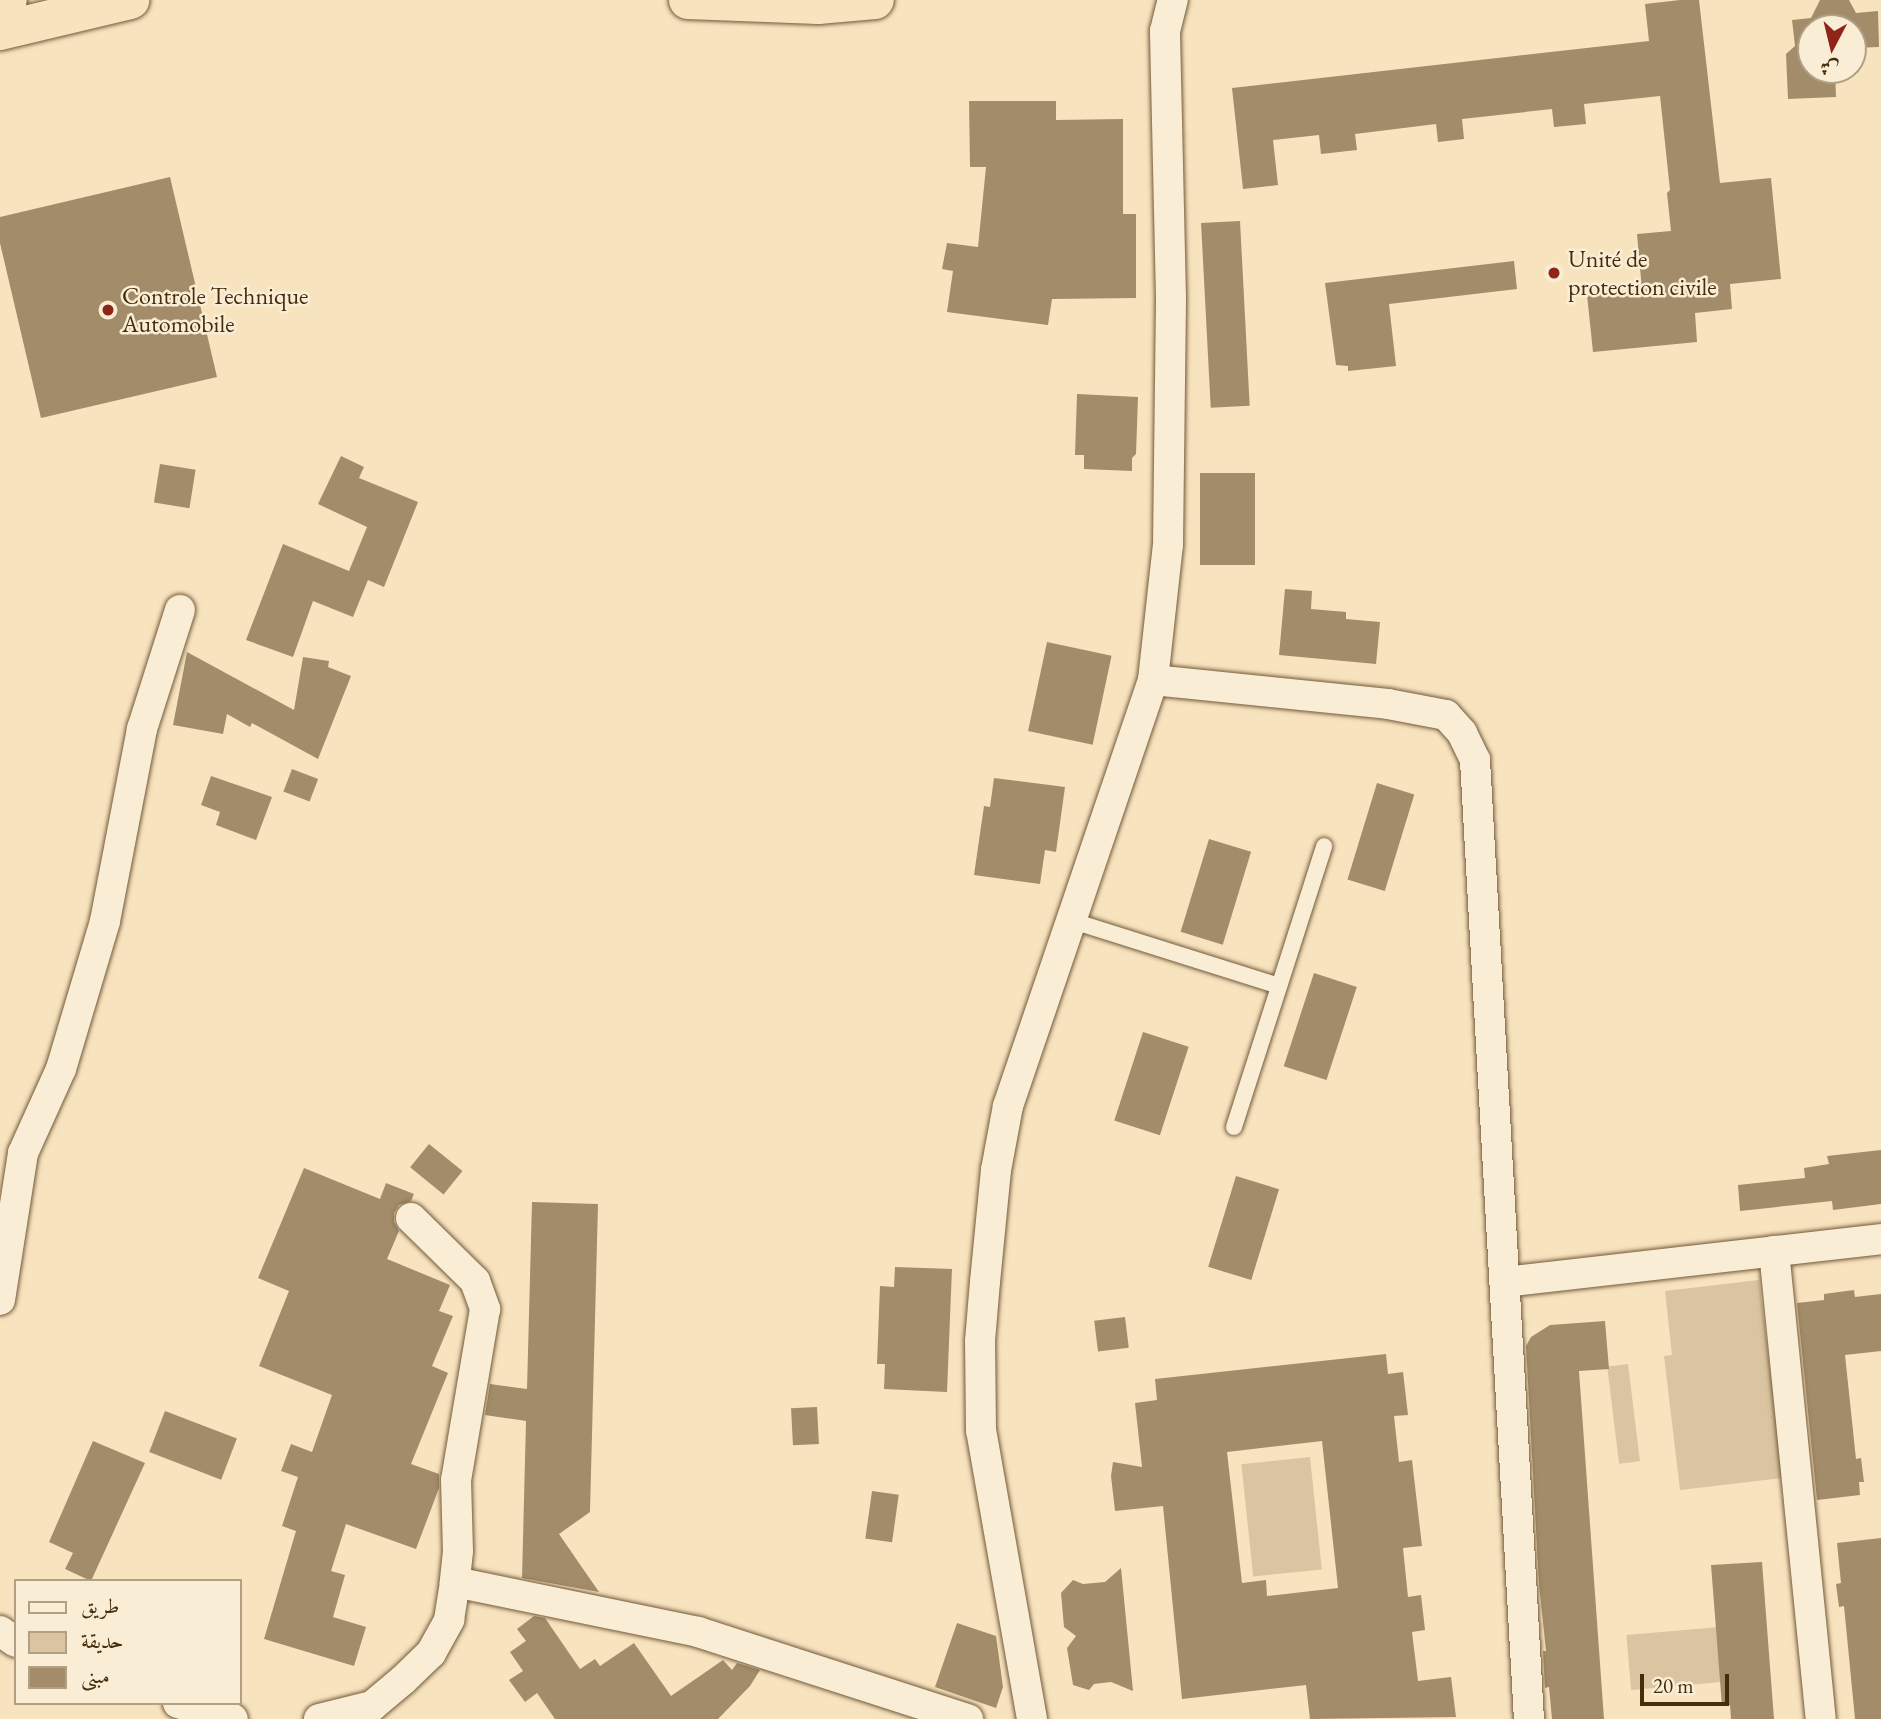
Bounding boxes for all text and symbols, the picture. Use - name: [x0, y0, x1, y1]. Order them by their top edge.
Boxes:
- north arrow: [1797, 14, 1867, 84]
- text: ش: [1819, 55, 1841, 82]
- place label: Unité de protection civile: [1568, 245, 1717, 301]
- marker: Unité de protection civile: [1546, 265, 1562, 281]
- place label: Controle Technique Automobile: [122, 282, 308, 338]
- marker: Controle Technique Automobile: [100, 302, 116, 318]
- legend: [14, 1579, 242, 1705]
- text: طريق: [81, 1592, 119, 1619]
- text: حديقة: [81, 1627, 124, 1654]
- scale bar: [1643, 1660, 1732, 1704]
- text: مبنى: [81, 1662, 110, 1689]
- text: 20 m: [1653, 1672, 1694, 1699]

